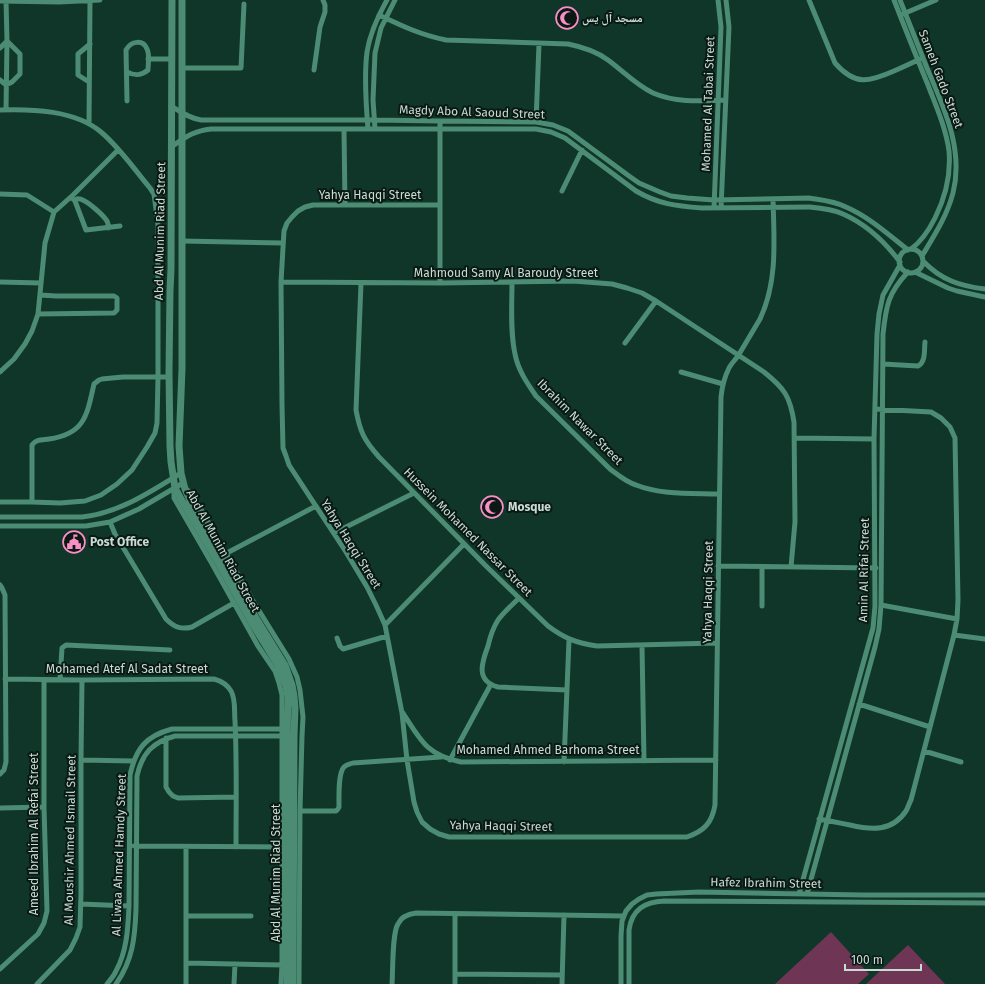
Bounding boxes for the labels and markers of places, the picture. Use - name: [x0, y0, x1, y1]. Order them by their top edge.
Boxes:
- mosque icon: مسجد آل يس: [554, 5, 580, 31]
- place label: مسجد آل يس: [582, 11, 643, 26]
- mosque icon: Mosque: [479, 494, 505, 520]
- place label: Mosque: [508, 500, 551, 514]
- public building icon: Post Office: [61, 529, 87, 555]
- place label: Post Office: [90, 535, 149, 549]

